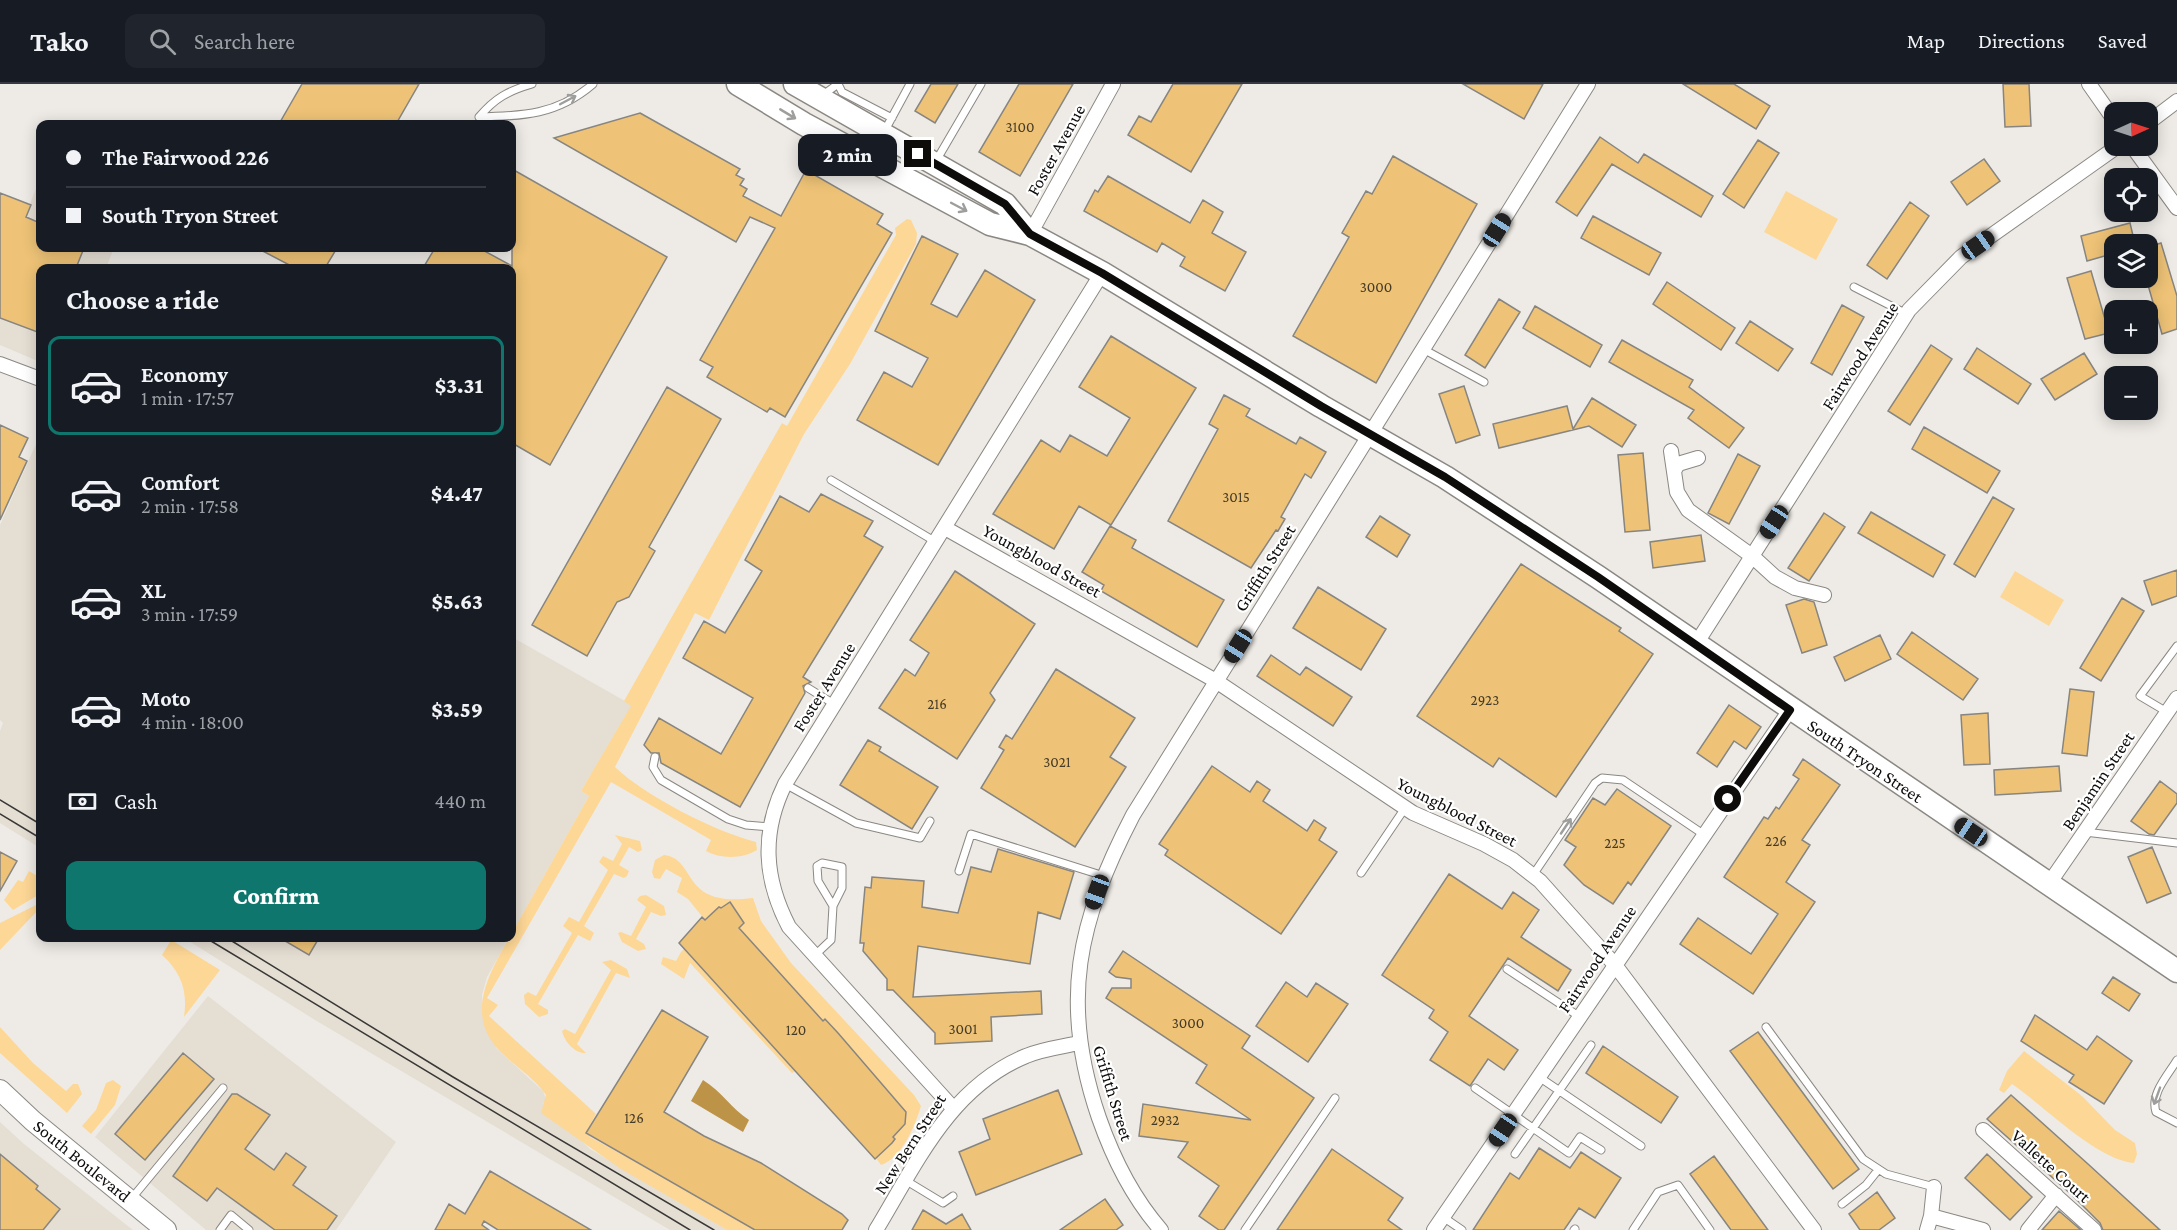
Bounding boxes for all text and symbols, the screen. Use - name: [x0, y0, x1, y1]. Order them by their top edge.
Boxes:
- search box: [125, 14, 545, 68]
- icon: search: [146, 25, 179, 58]
- text: Tako: [30, 26, 89, 57]
- text: Search here: [194, 29, 295, 54]
- text: Map: [1907, 29, 1945, 53]
- text: Directions: [1978, 29, 2065, 53]
- text: Saved: [2098, 29, 2147, 53]
- one-way arrow: [559, 94, 577, 105]
- street label: Foster Avenue: [1023, 101, 1089, 199]
- north arrow: [2104, 102, 2158, 156]
- map controls: [2104, 102, 2158, 420]
- one-way arrow: [779, 109, 796, 121]
- house number: 3100: [1005, 119, 1035, 135]
- callout: 2 min: [798, 133, 897, 175]
- route end: [904, 140, 931, 167]
- text: 2 min: [823, 144, 872, 166]
- text: The Fairwood 226: [102, 145, 270, 170]
- button: locate: [2104, 168, 2158, 222]
- one-way arrow: [950, 202, 968, 213]
- text: South Tryon Street: [102, 203, 278, 228]
- car: [1480, 210, 1514, 250]
- car: [1958, 227, 1998, 263]
- button: layers: [2104, 234, 2158, 288]
- house number: 3000: [1360, 279, 1392, 295]
- text: Choose a ride: [66, 285, 219, 315]
- street label: Fairwood Avenue: [1818, 298, 1902, 414]
- button: +: [2104, 300, 2158, 354]
- icon: car: [69, 359, 123, 413]
- text: Economy: [141, 362, 228, 387]
- button: −: [2104, 366, 2158, 420]
- text: $3.31: [435, 373, 483, 398]
- text: 1 min · 17:57: [141, 387, 234, 409]
- icon: car: [69, 467, 123, 521]
- text: Comfort: [141, 470, 219, 495]
- text: $4.47: [431, 481, 483, 506]
- house number: 3015: [1222, 489, 1250, 505]
- text: 2 min · 17:58: [141, 495, 239, 517]
- car: [1757, 502, 1791, 542]
- street label: Youngblood Street: [979, 520, 1105, 602]
- street label: Griffith Street: [1230, 520, 1300, 615]
- icon: car: [69, 575, 123, 629]
- text: XL: [141, 578, 166, 603]
- text: $5.63: [431, 589, 483, 614]
- text: 3 min · 17:59: [141, 603, 238, 625]
- car: [1221, 626, 1255, 666]
- street label: Foster Avenue: [789, 639, 859, 735]
- icon: car: [69, 683, 123, 737]
- text: Moto: [141, 686, 191, 711]
- house number: 2923: [1471, 692, 1499, 708]
- house number: 216: [927, 696, 947, 712]
- text: $3.59: [431, 697, 483, 722]
- text: 4 min · 18:00: [141, 711, 244, 733]
- street label: South Tryon Street: [1804, 715, 1927, 807]
- street label: Benjamin Street: [2058, 727, 2140, 835]
- house number: 3021: [1043, 754, 1071, 770]
- street label: Youngblood Street: [1394, 773, 1521, 851]
- icon: cash: [66, 785, 99, 818]
- route start: [1714, 785, 1741, 812]
- text: Cash: [114, 789, 158, 814]
- text: 440 m: [434, 790, 486, 812]
- car: [1951, 814, 1991, 850]
- one-way arrow: [1559, 818, 1572, 835]
- house number: 226: [1765, 833, 1787, 849]
- house number: 225: [1604, 835, 1626, 851]
- button: Confirm: [66, 861, 486, 930]
- car: [1082, 872, 1112, 912]
- street label: Fairwood Avenue: [1554, 902, 1640, 1016]
- house number: 3000: [1172, 1015, 1204, 1031]
- house number: 3001: [948, 1021, 978, 1037]
- house number: 120: [786, 1022, 806, 1038]
- street label: Griffith Street: [1089, 1043, 1137, 1144]
- one-way arrow: [2151, 1086, 2162, 1104]
- street label: New Bern Street: [870, 1089, 950, 1198]
- house number: 126: [624, 1110, 644, 1126]
- car: [1485, 1110, 1521, 1150]
- house number: 2932: [1151, 1112, 1179, 1128]
- street label: South Boulevard: [30, 1116, 135, 1206]
- street label: Vallette Court: [2007, 1125, 2095, 1207]

